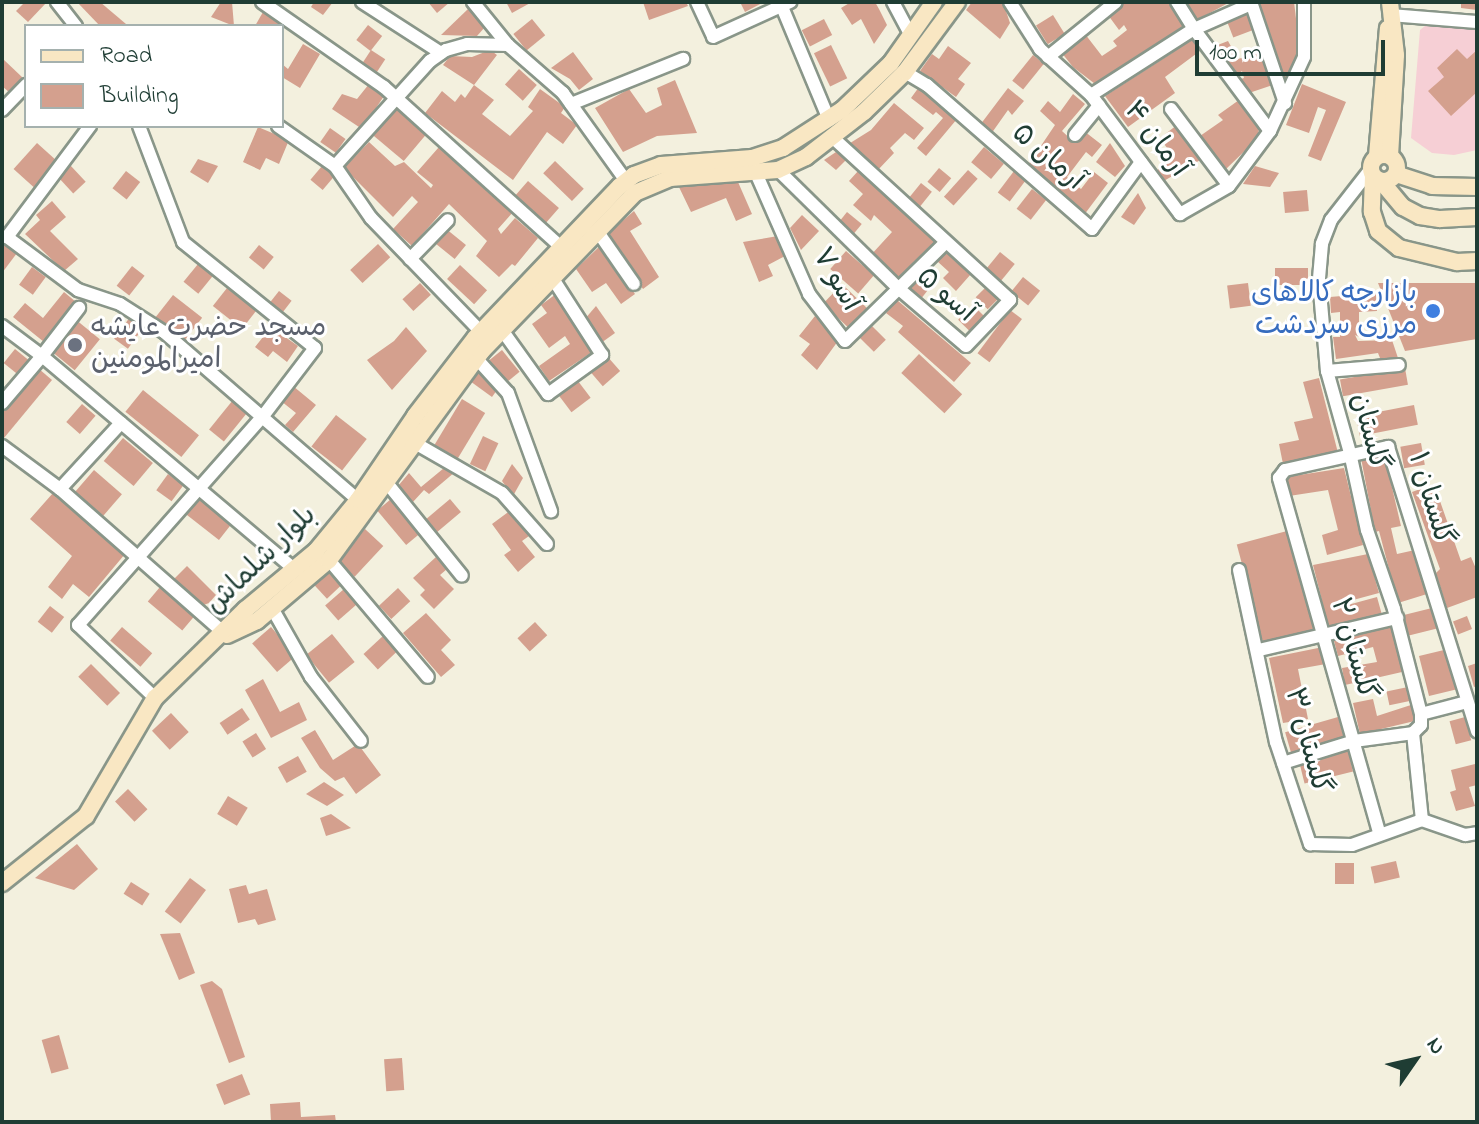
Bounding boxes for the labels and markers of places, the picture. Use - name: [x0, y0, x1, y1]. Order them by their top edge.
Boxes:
- place label: بازارچه کالاهای مرزی سردشت: [1251, 278, 1417, 344]
- marker: بازارچه کالاهای مرزی سردشت: [1424, 302, 1442, 320]
- place label: مسجد حضرت عایشه امیرالمومنین: [91, 312, 326, 378]
- marker: مسجد حضرت عایشه امیرالمومنین: [66, 336, 84, 354]

